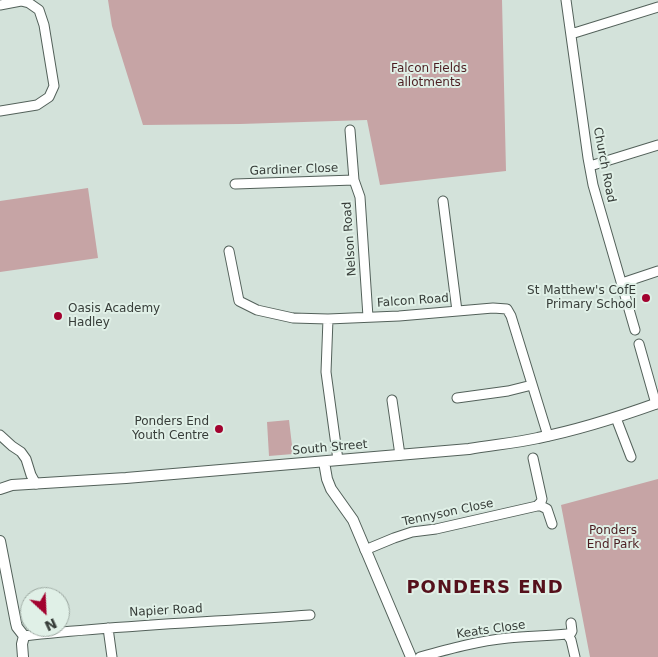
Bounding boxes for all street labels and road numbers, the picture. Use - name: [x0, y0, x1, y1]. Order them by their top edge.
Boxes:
- street label: Church Road: [590, 126, 618, 204]
- street label: Gardiner Close: [249, 161, 339, 179]
- street label: Nelson Road: [340, 201, 360, 277]
- street label: Falcon Road: [377, 291, 449, 311]
- street label: South Street: [292, 438, 368, 458]
- street label: Tennyson Close: [401, 496, 495, 530]
- street label: Napier Road: [129, 602, 203, 620]
- street label: Keats Close: [456, 618, 526, 642]

